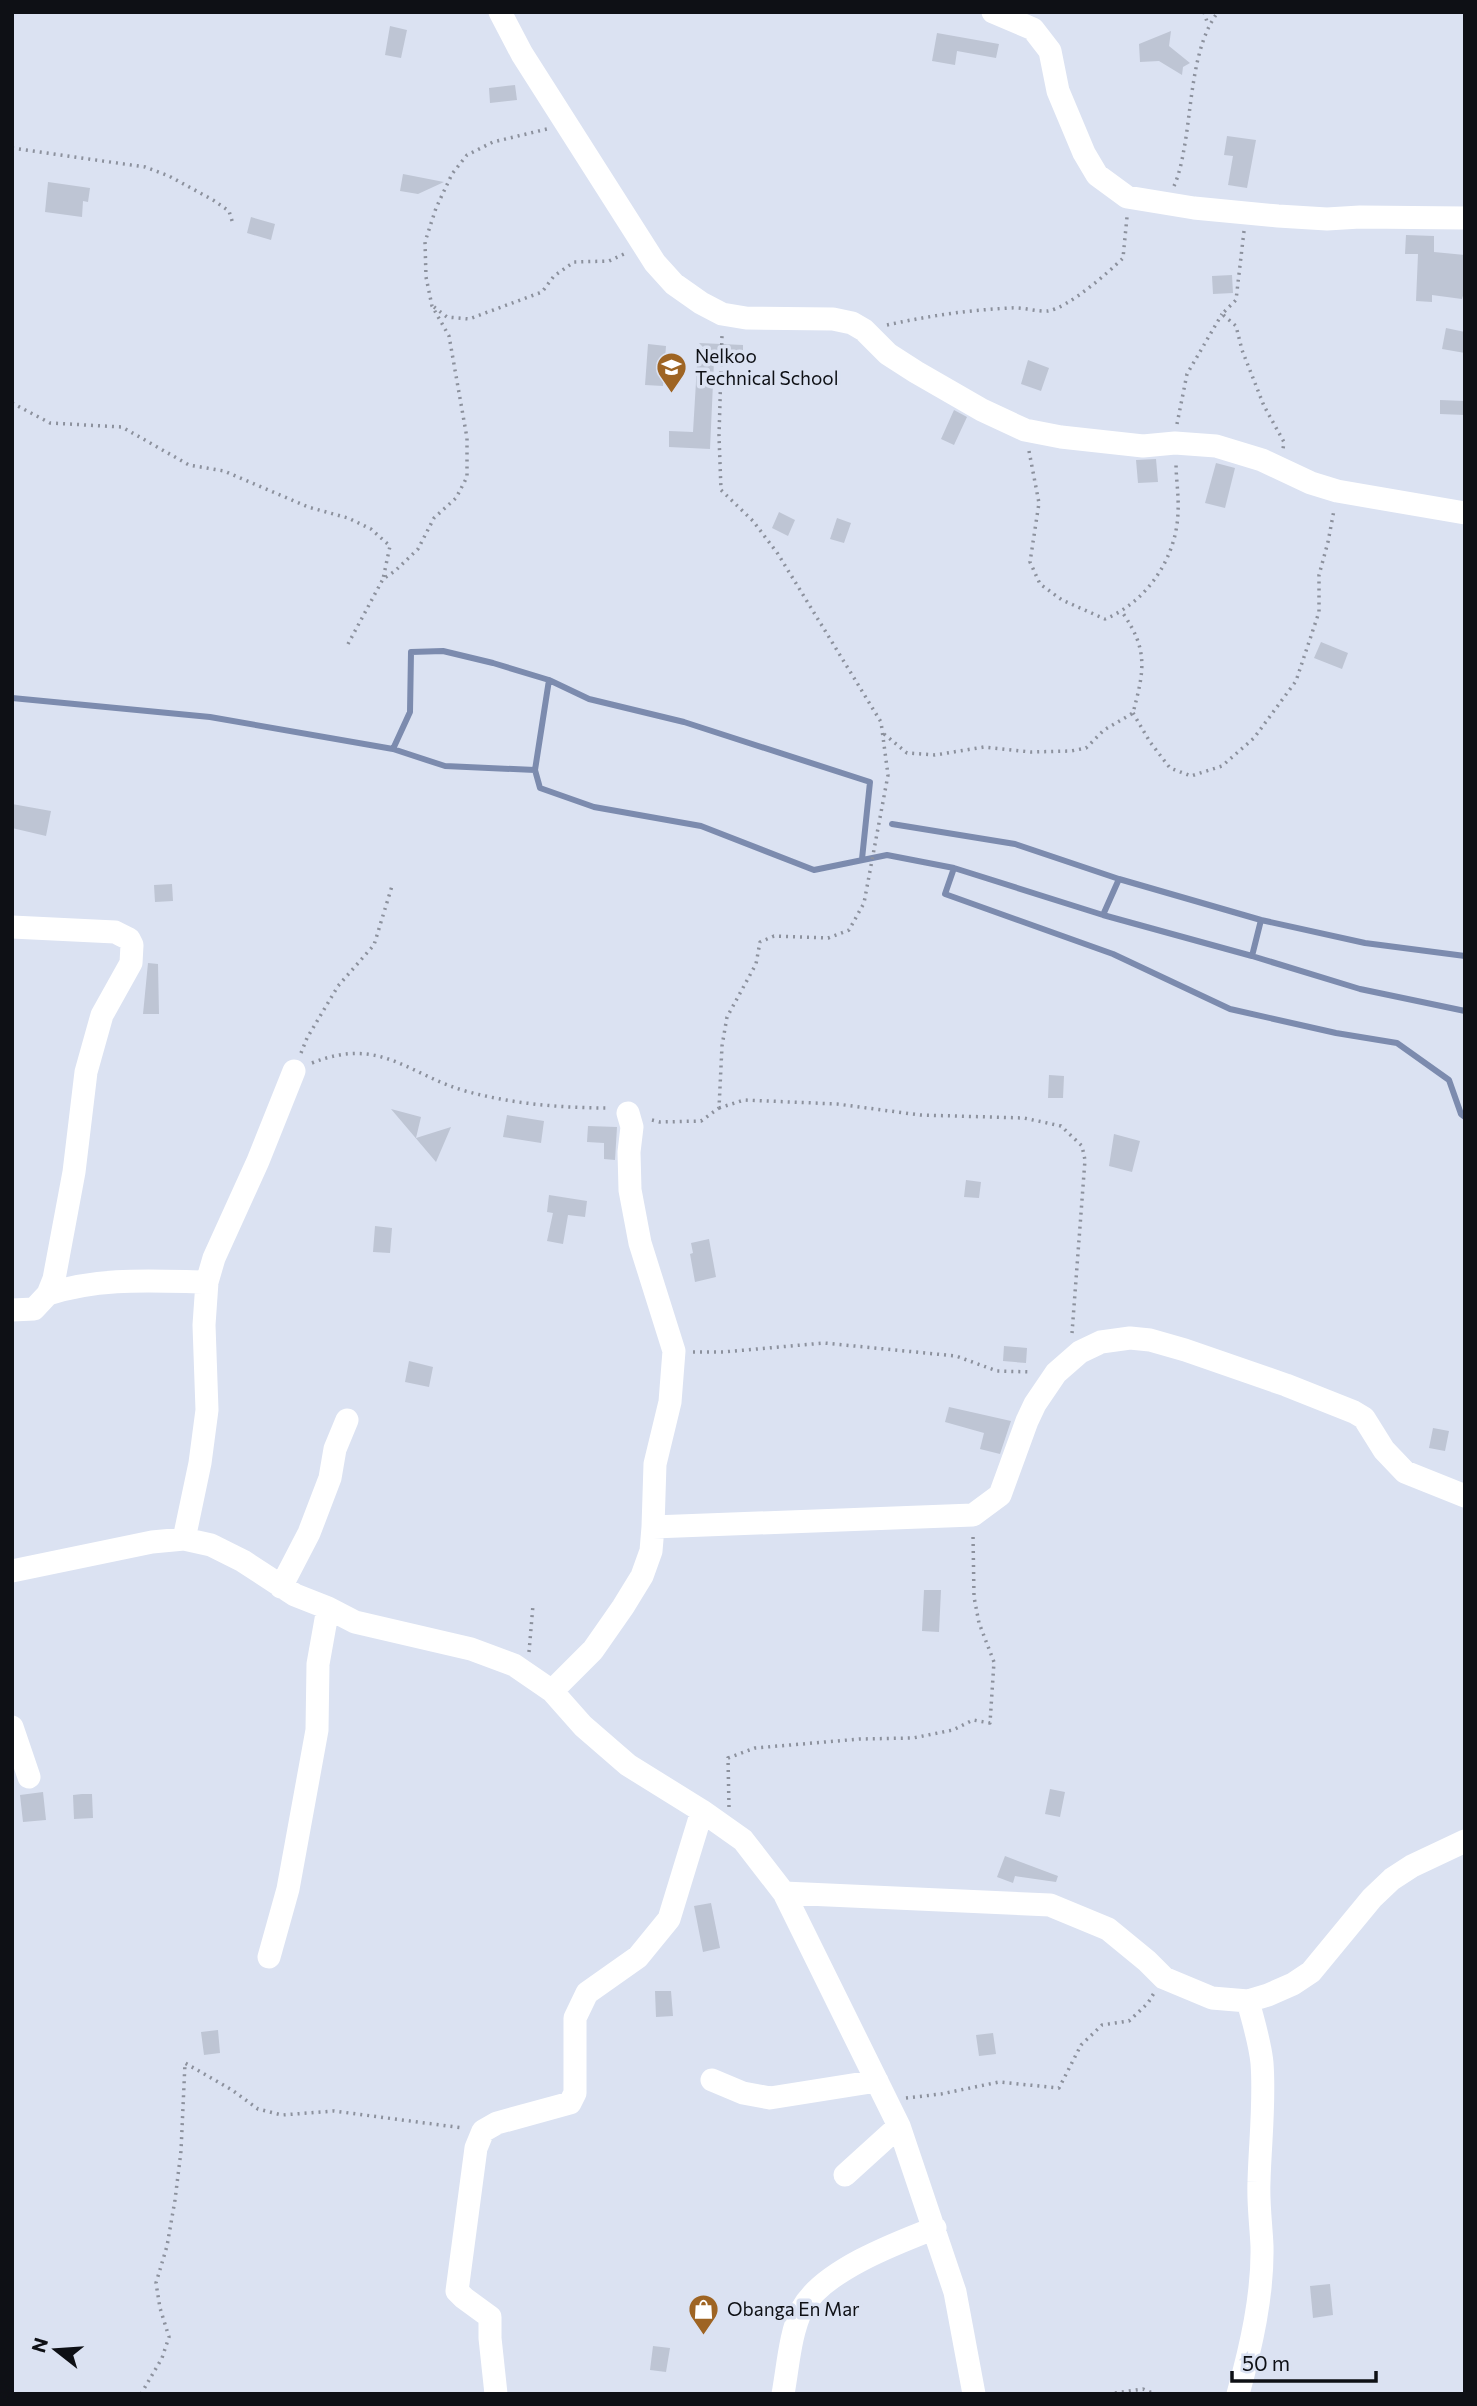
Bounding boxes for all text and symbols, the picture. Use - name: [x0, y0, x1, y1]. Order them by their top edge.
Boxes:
- place label: Nelkoo Technical School: [695, 344, 839, 389]
- school or university icon: Nelkoo Technical School: [655, 350, 689, 394]
- shop icon: Obanga En Mar: [687, 2292, 721, 2336]
- place label: Obanga En Mar: [727, 2297, 860, 2320]
- north arrow: [21, 2315, 91, 2385]
- text: N: [26, 2335, 52, 2355]
- scale bar: [1232, 2340, 1376, 2384]
- text: 50 m: [1242, 2350, 1290, 2375]

